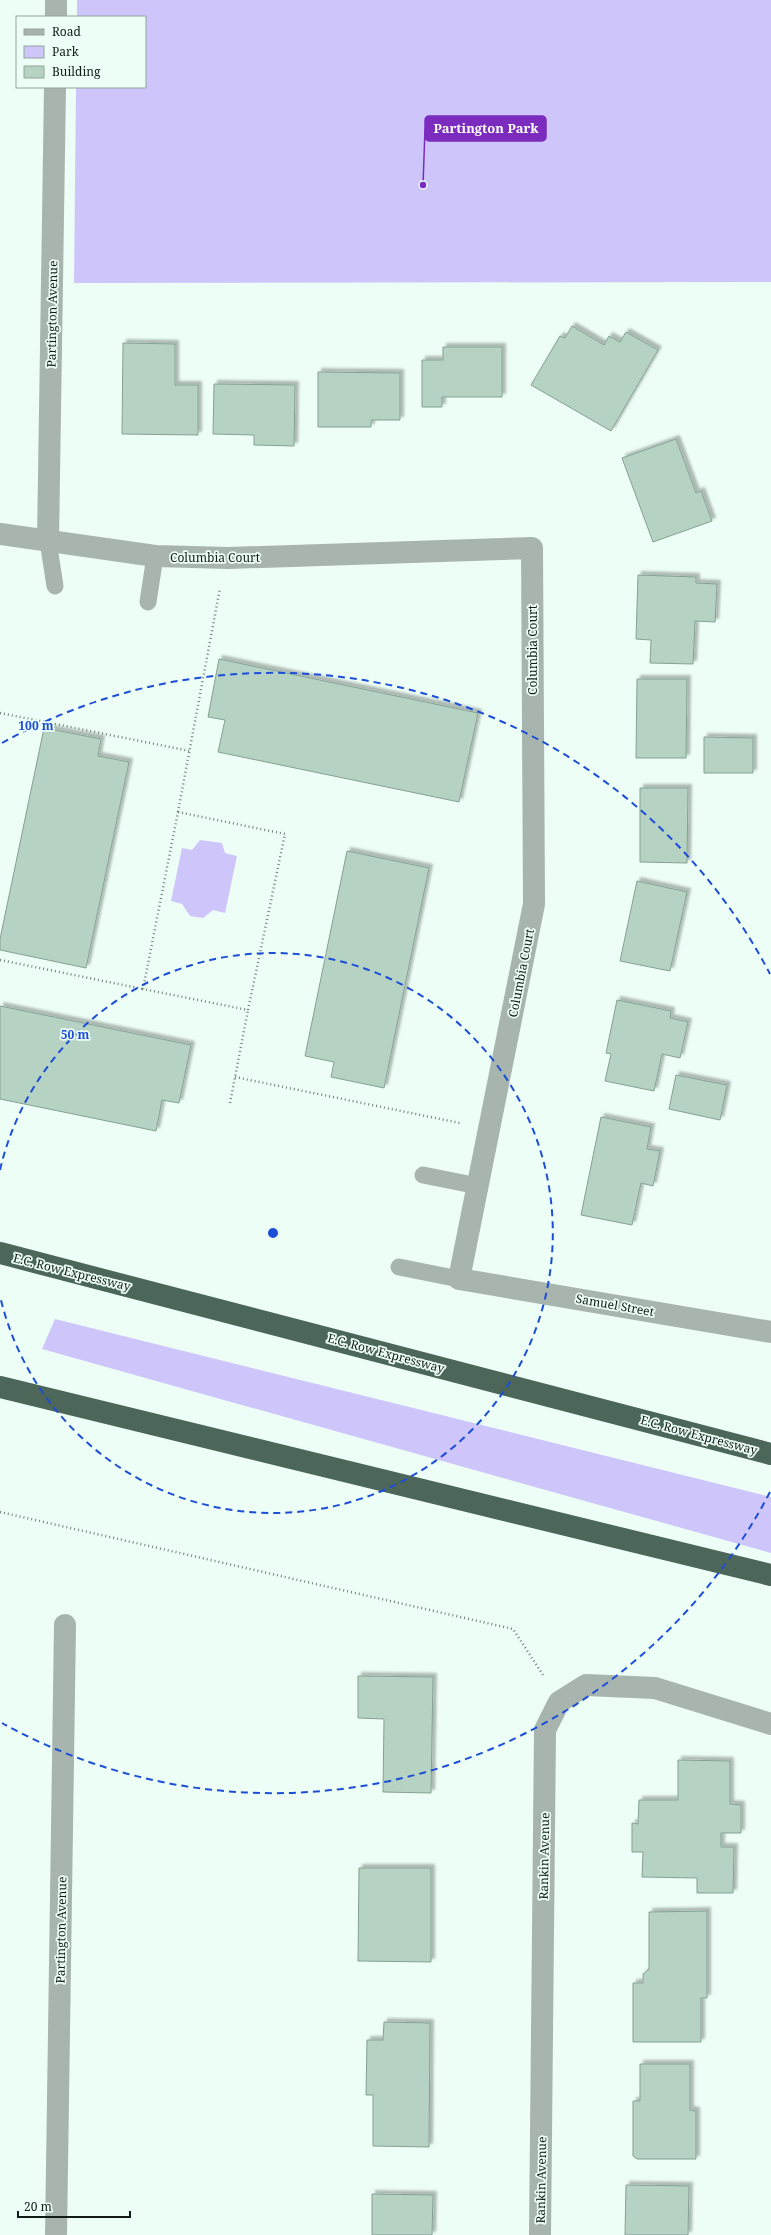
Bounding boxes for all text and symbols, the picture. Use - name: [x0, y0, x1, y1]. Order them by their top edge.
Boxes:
- legend: [16, 16, 146, 88]
- text: Road: [52, 23, 82, 40]
- text: Park: [52, 43, 80, 60]
- text: Building: [52, 63, 101, 80]
- callout: Partington Park: [425, 116, 546, 141]
- text: Partington Park: [433, 119, 539, 137]
- street label: Partington Avenue: [43, 260, 61, 368]
- street label: Columbia Court: [170, 549, 260, 566]
- street label: Columbia Court: [524, 605, 541, 695]
- text: 100 m: [18, 717, 54, 734]
- street label: Columbia Court: [504, 927, 538, 1019]
- text: 50 m: [61, 1026, 89, 1043]
- centre of rings: [266, 1226, 280, 1240]
- street label: E.C. Row Expressway: [12, 1249, 133, 1295]
- street label: Samuel Street: [575, 1290, 655, 1320]
- street label: E.C. Row Expressway: [326, 1329, 447, 1377]
- street label: E.C. Row Expressway: [639, 1411, 760, 1459]
- street label: Rankin Avenue: [535, 1812, 553, 1900]
- street label: Partington Avenue: [52, 1876, 70, 1984]
- street label: Rankin Avenue: [532, 2136, 550, 2224]
- scale bar: [18, 2193, 130, 2219]
- text: 20 m: [24, 2198, 52, 2215]

